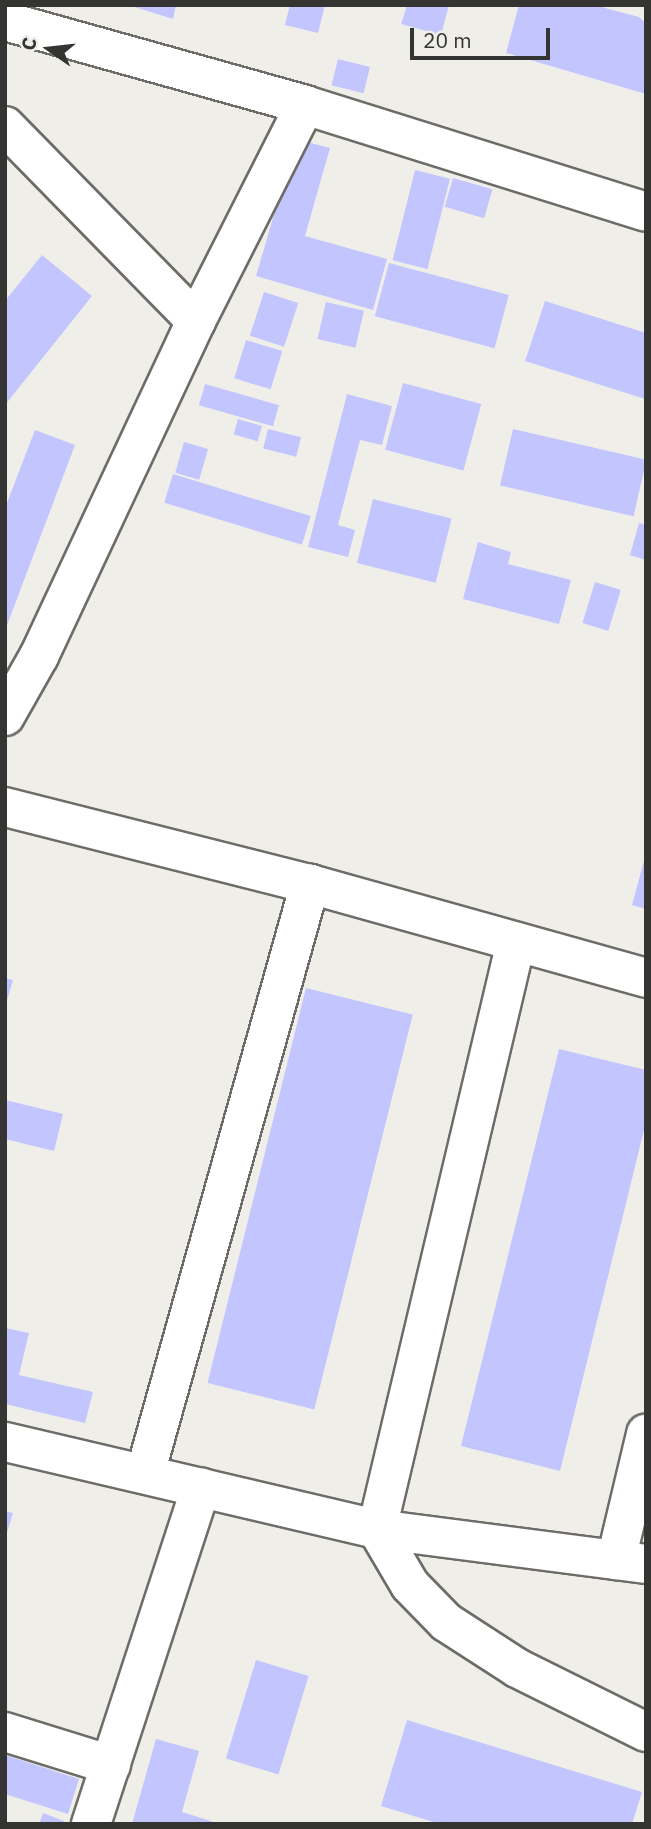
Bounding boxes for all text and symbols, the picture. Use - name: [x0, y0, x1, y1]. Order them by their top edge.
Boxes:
- north arrow: [14, 14, 84, 84]
- scale bar: [413, 14, 553, 58]
- text: 20 m: [423, 26, 472, 54]
- text: С: [15, 35, 42, 53]

